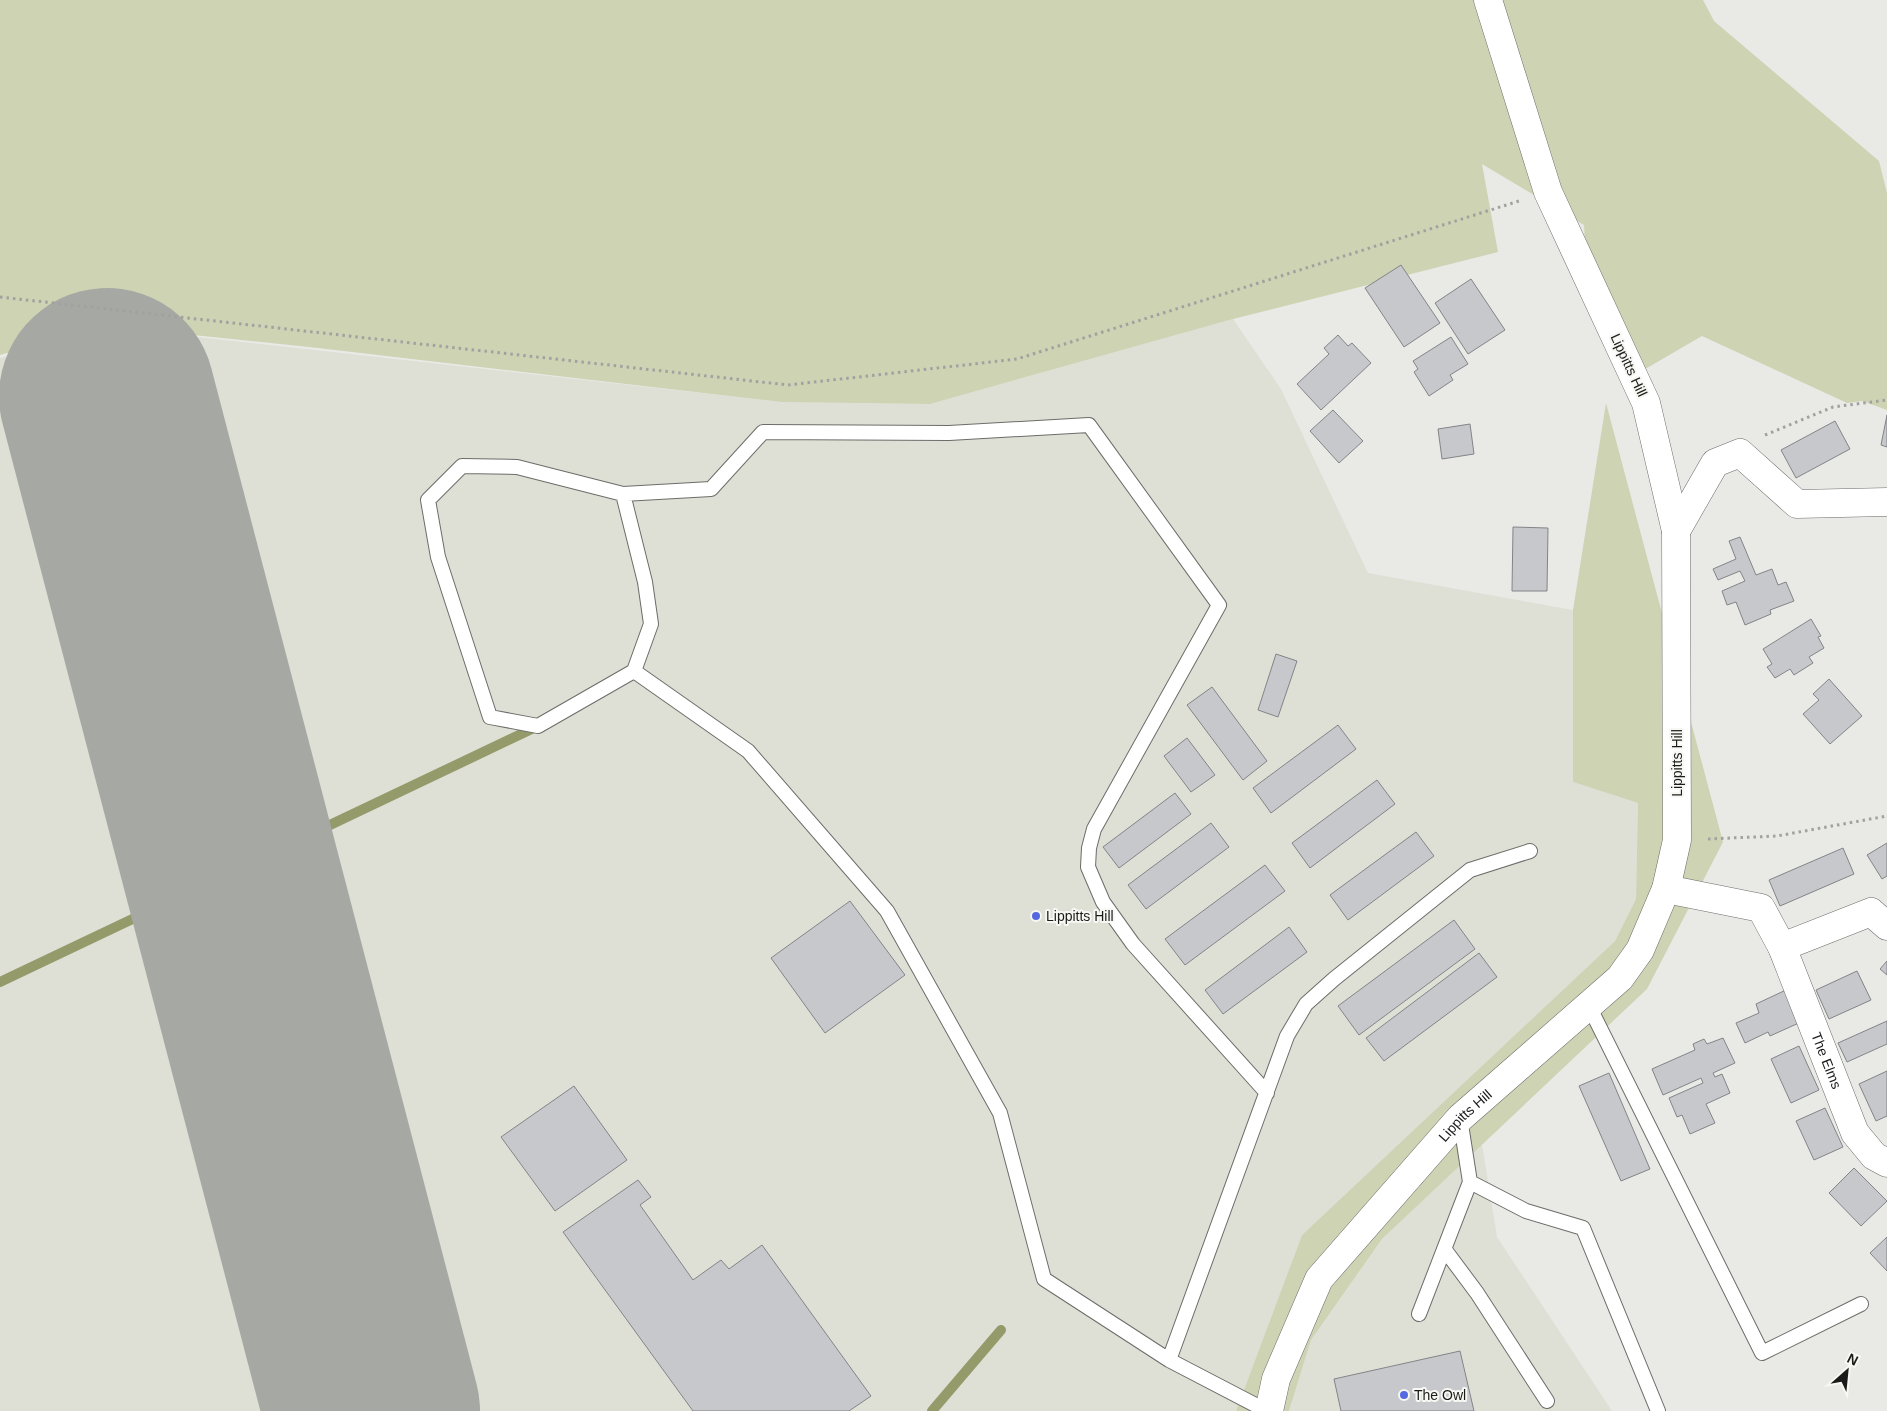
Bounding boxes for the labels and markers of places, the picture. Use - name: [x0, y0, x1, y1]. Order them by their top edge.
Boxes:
- place label: Lippitts Hill: [1046, 908, 1114, 924]
- marker: Lippitts Hill: [1030, 910, 1042, 922]
- place label: The Owl: [1414, 1387, 1466, 1403]
- marker: The Owl: [1398, 1389, 1410, 1401]

